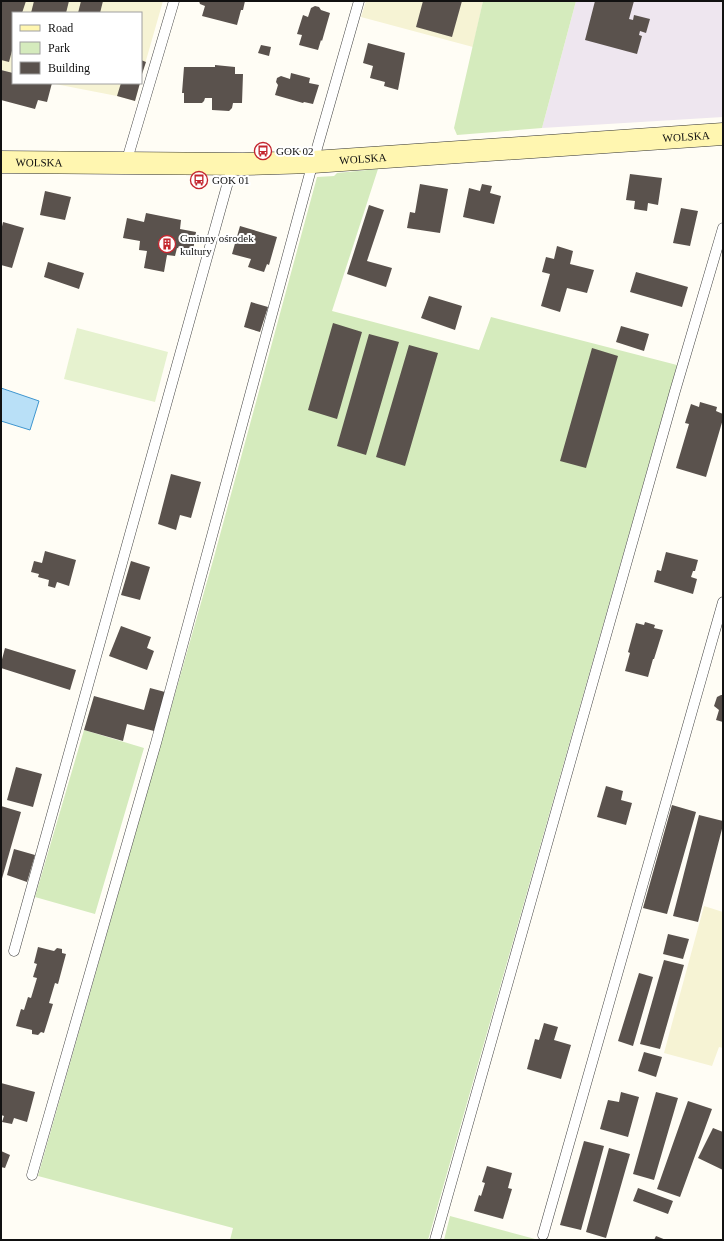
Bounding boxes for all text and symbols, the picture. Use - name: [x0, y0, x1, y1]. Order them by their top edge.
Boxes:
- legend: [12, 12, 142, 84]
- text: Road: [48, 21, 73, 35]
- text: Park: [48, 41, 70, 55]
- text: Building: [48, 61, 90, 75]
- street label: WOLSKA: [662, 129, 710, 144]
- bus stop icon: GOK 02: [253, 141, 273, 161]
- place label: GOK 02: [276, 145, 314, 157]
- street label: WOLSKA: [339, 151, 387, 166]
- street label: WOLSKA: [15, 156, 63, 169]
- bus stop icon: GOK 01: [189, 170, 209, 190]
- place label: GOK 01: [212, 174, 250, 186]
- place label: Gminny ośrodek kultury: [180, 232, 254, 257]
- building icon: Gminny ośrodek kultury: [157, 234, 177, 254]

